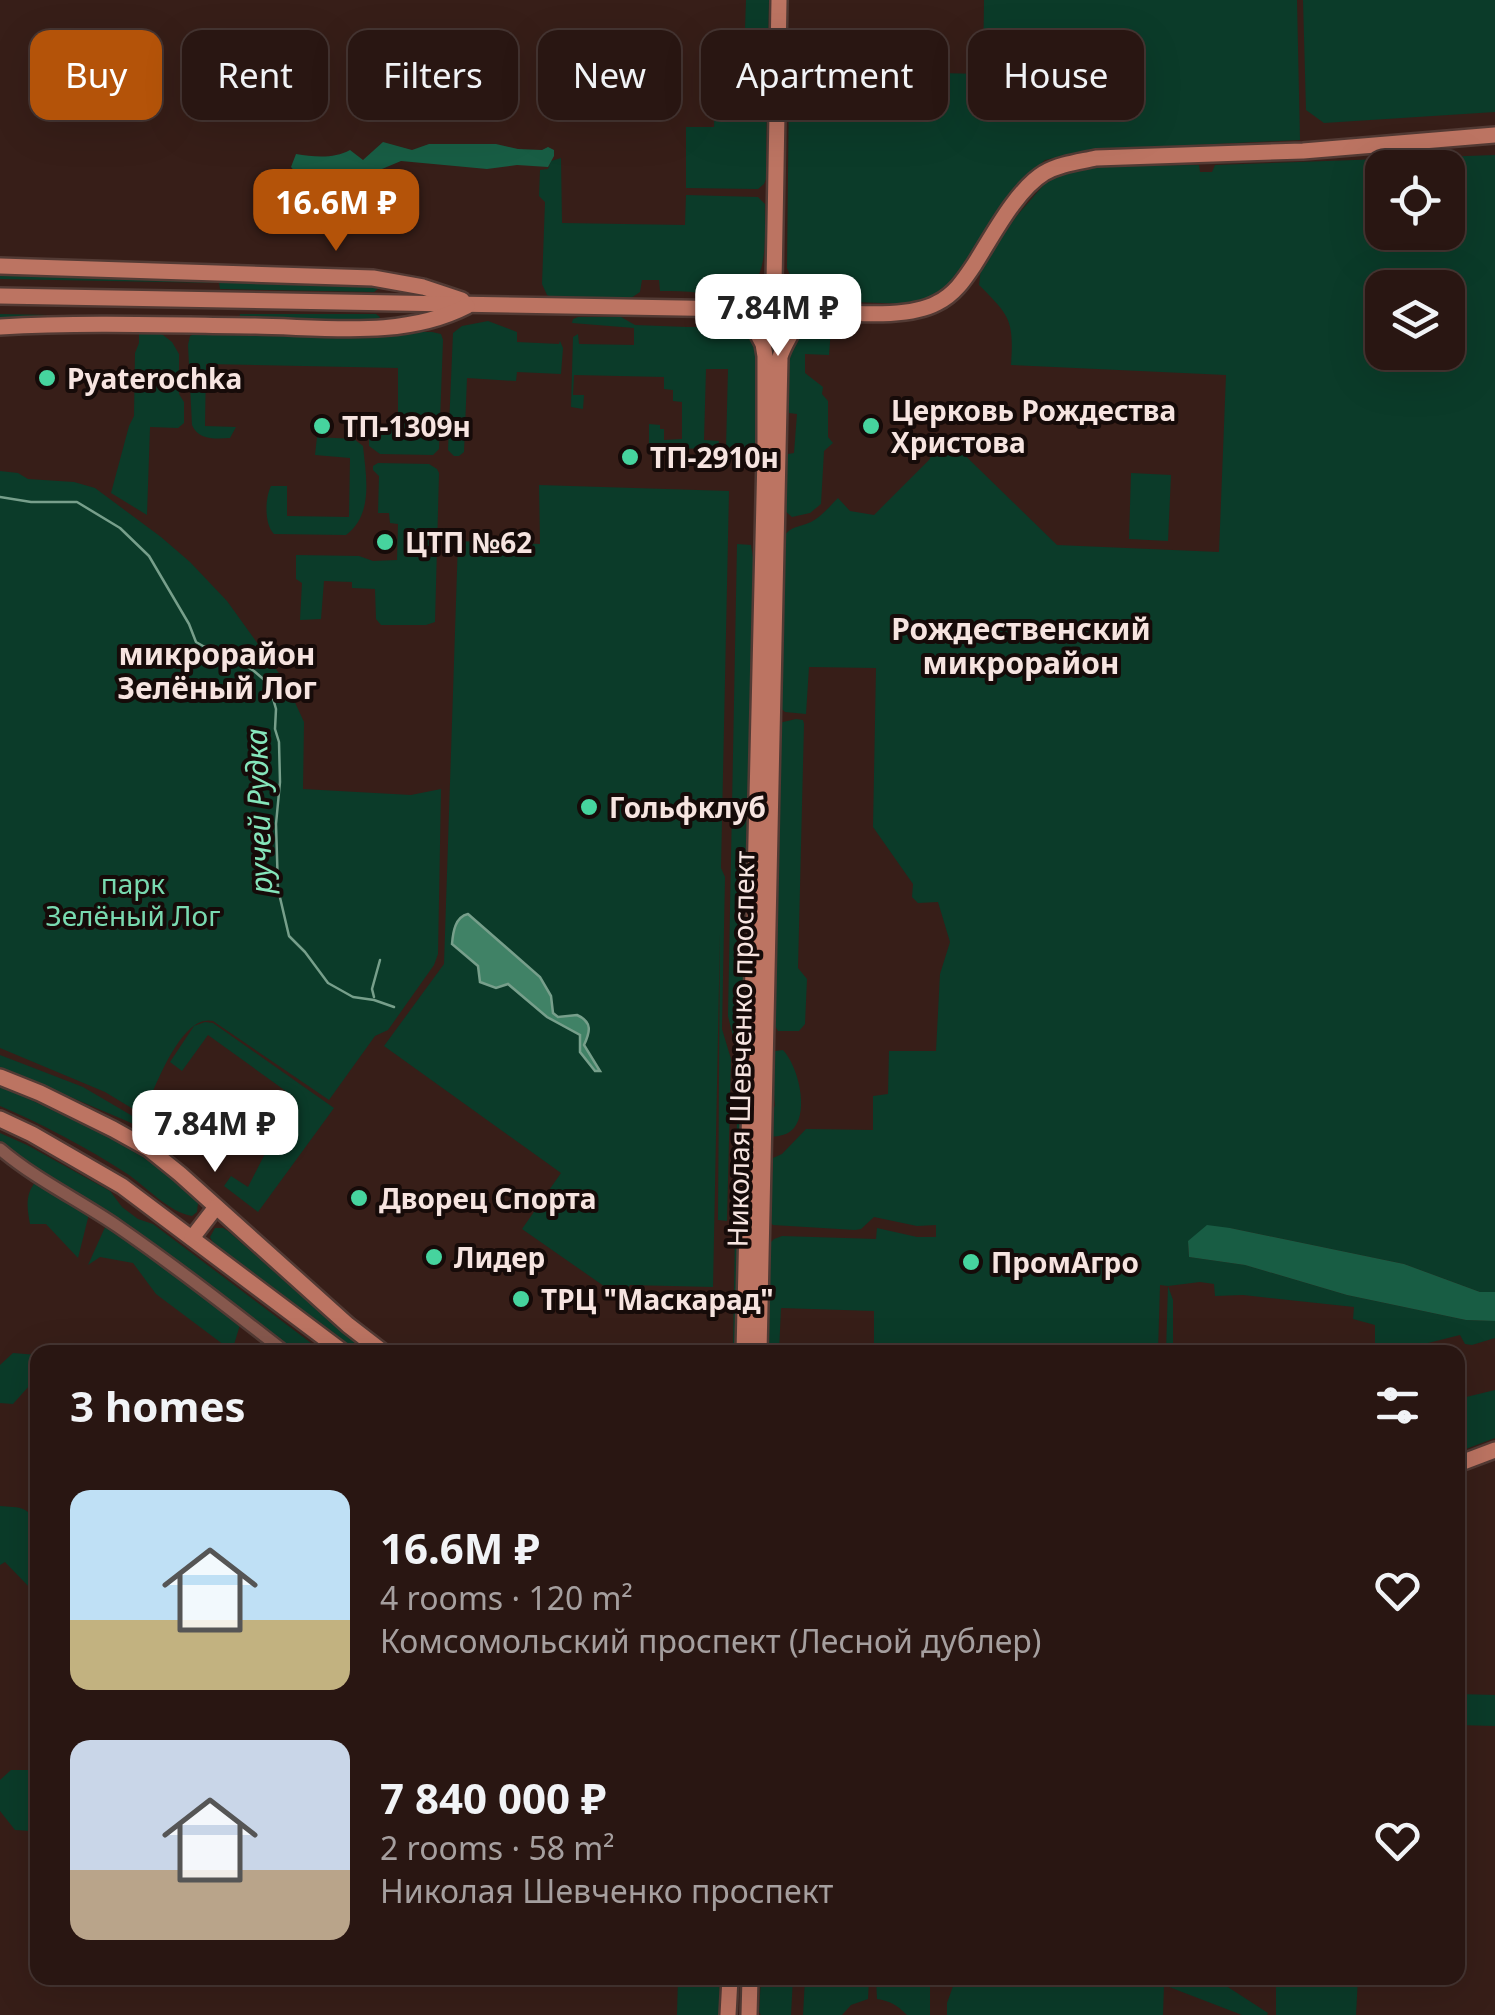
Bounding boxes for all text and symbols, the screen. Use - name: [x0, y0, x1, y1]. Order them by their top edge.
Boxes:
- chip: Buy: [30, 30, 162, 120]
- chip: Rent: [182, 30, 328, 120]
- chip: Filters: [348, 30, 518, 120]
- chip: New: [538, 30, 681, 120]
- chip: Apartment: [701, 30, 948, 120]
- chip: House: [968, 30, 1144, 120]
- map controls: [1365, 150, 1465, 370]
- button: locate: [1365, 150, 1465, 250]
- pin: 16.6M ₽: [244, 169, 428, 254]
- text: 16.6M ₽: [275, 180, 397, 223]
- button: layers: [1365, 270, 1465, 370]
- pin: 7.84M ₽: [686, 274, 870, 359]
- text: 7.84M ₽: [717, 285, 839, 328]
- place label: Pyaterochka: [67, 359, 242, 397]
- marker: Pyaterochka: [36, 367, 58, 389]
- place label: Церковь Рождества Христова: [891, 391, 1176, 461]
- place label: ТП-1309н: [342, 407, 471, 445]
- marker: ТП-1309н: [311, 415, 333, 437]
- marker: Церковь Рождества Христова: [860, 415, 882, 437]
- place label: ТП-2910н: [650, 438, 779, 476]
- marker: ТП-2910н: [619, 446, 641, 468]
- place label: ЦТП №62: [405, 523, 532, 561]
- marker: ЦТП №62: [374, 531, 396, 553]
- district label: Рождественский микрорайон: [891, 608, 1151, 683]
- district label: микрорайон Зелёный Лог: [117, 633, 317, 708]
- water label: ручей Рудка: [235, 728, 281, 895]
- place label: Гольфклуб: [609, 788, 766, 826]
- marker: Гольфклуб: [578, 796, 600, 818]
- street label: Николая Шевченко проспект: [718, 850, 762, 1248]
- park label: парк Зелёный Лог: [45, 864, 221, 934]
- pin: 7.84M ₽: [123, 1090, 307, 1175]
- text: 7.84M ₽: [154, 1101, 276, 1144]
- place label: Дворец Спорта: [379, 1179, 596, 1217]
- marker: Дворец Спорта: [348, 1187, 370, 1209]
- place label: Лидер: [454, 1238, 545, 1276]
- place label: ПромАгро: [991, 1243, 1139, 1281]
- marker: Лидер: [423, 1246, 445, 1268]
- marker: ПромАгро: [960, 1251, 982, 1273]
- place label: ТРЦ "Маскарад": [541, 1280, 774, 1318]
- marker: ТРЦ "Маскарад": [510, 1288, 532, 1310]
- text: 3 homes: [70, 1377, 246, 1434]
- icon: filters: [1370, 1378, 1425, 1433]
- text: 16.6M ₽: [380, 1519, 540, 1576]
- icon: home: [150, 1530, 270, 1650]
- icon: heart: [1370, 1563, 1425, 1618]
- text: 4 rooms · 120 m²: [380, 1576, 633, 1619]
- text: Комсомольский проспект (Лесной дублер): [380, 1619, 1041, 1662]
- text: 7 840 000 ₽: [380, 1769, 606, 1826]
- icon: home: [150, 1780, 270, 1900]
- icon: heart: [1370, 1813, 1425, 1868]
- text: 2 rooms · 58 m²: [380, 1826, 614, 1869]
- text: Николая Шевченко проспект: [380, 1869, 834, 1912]

